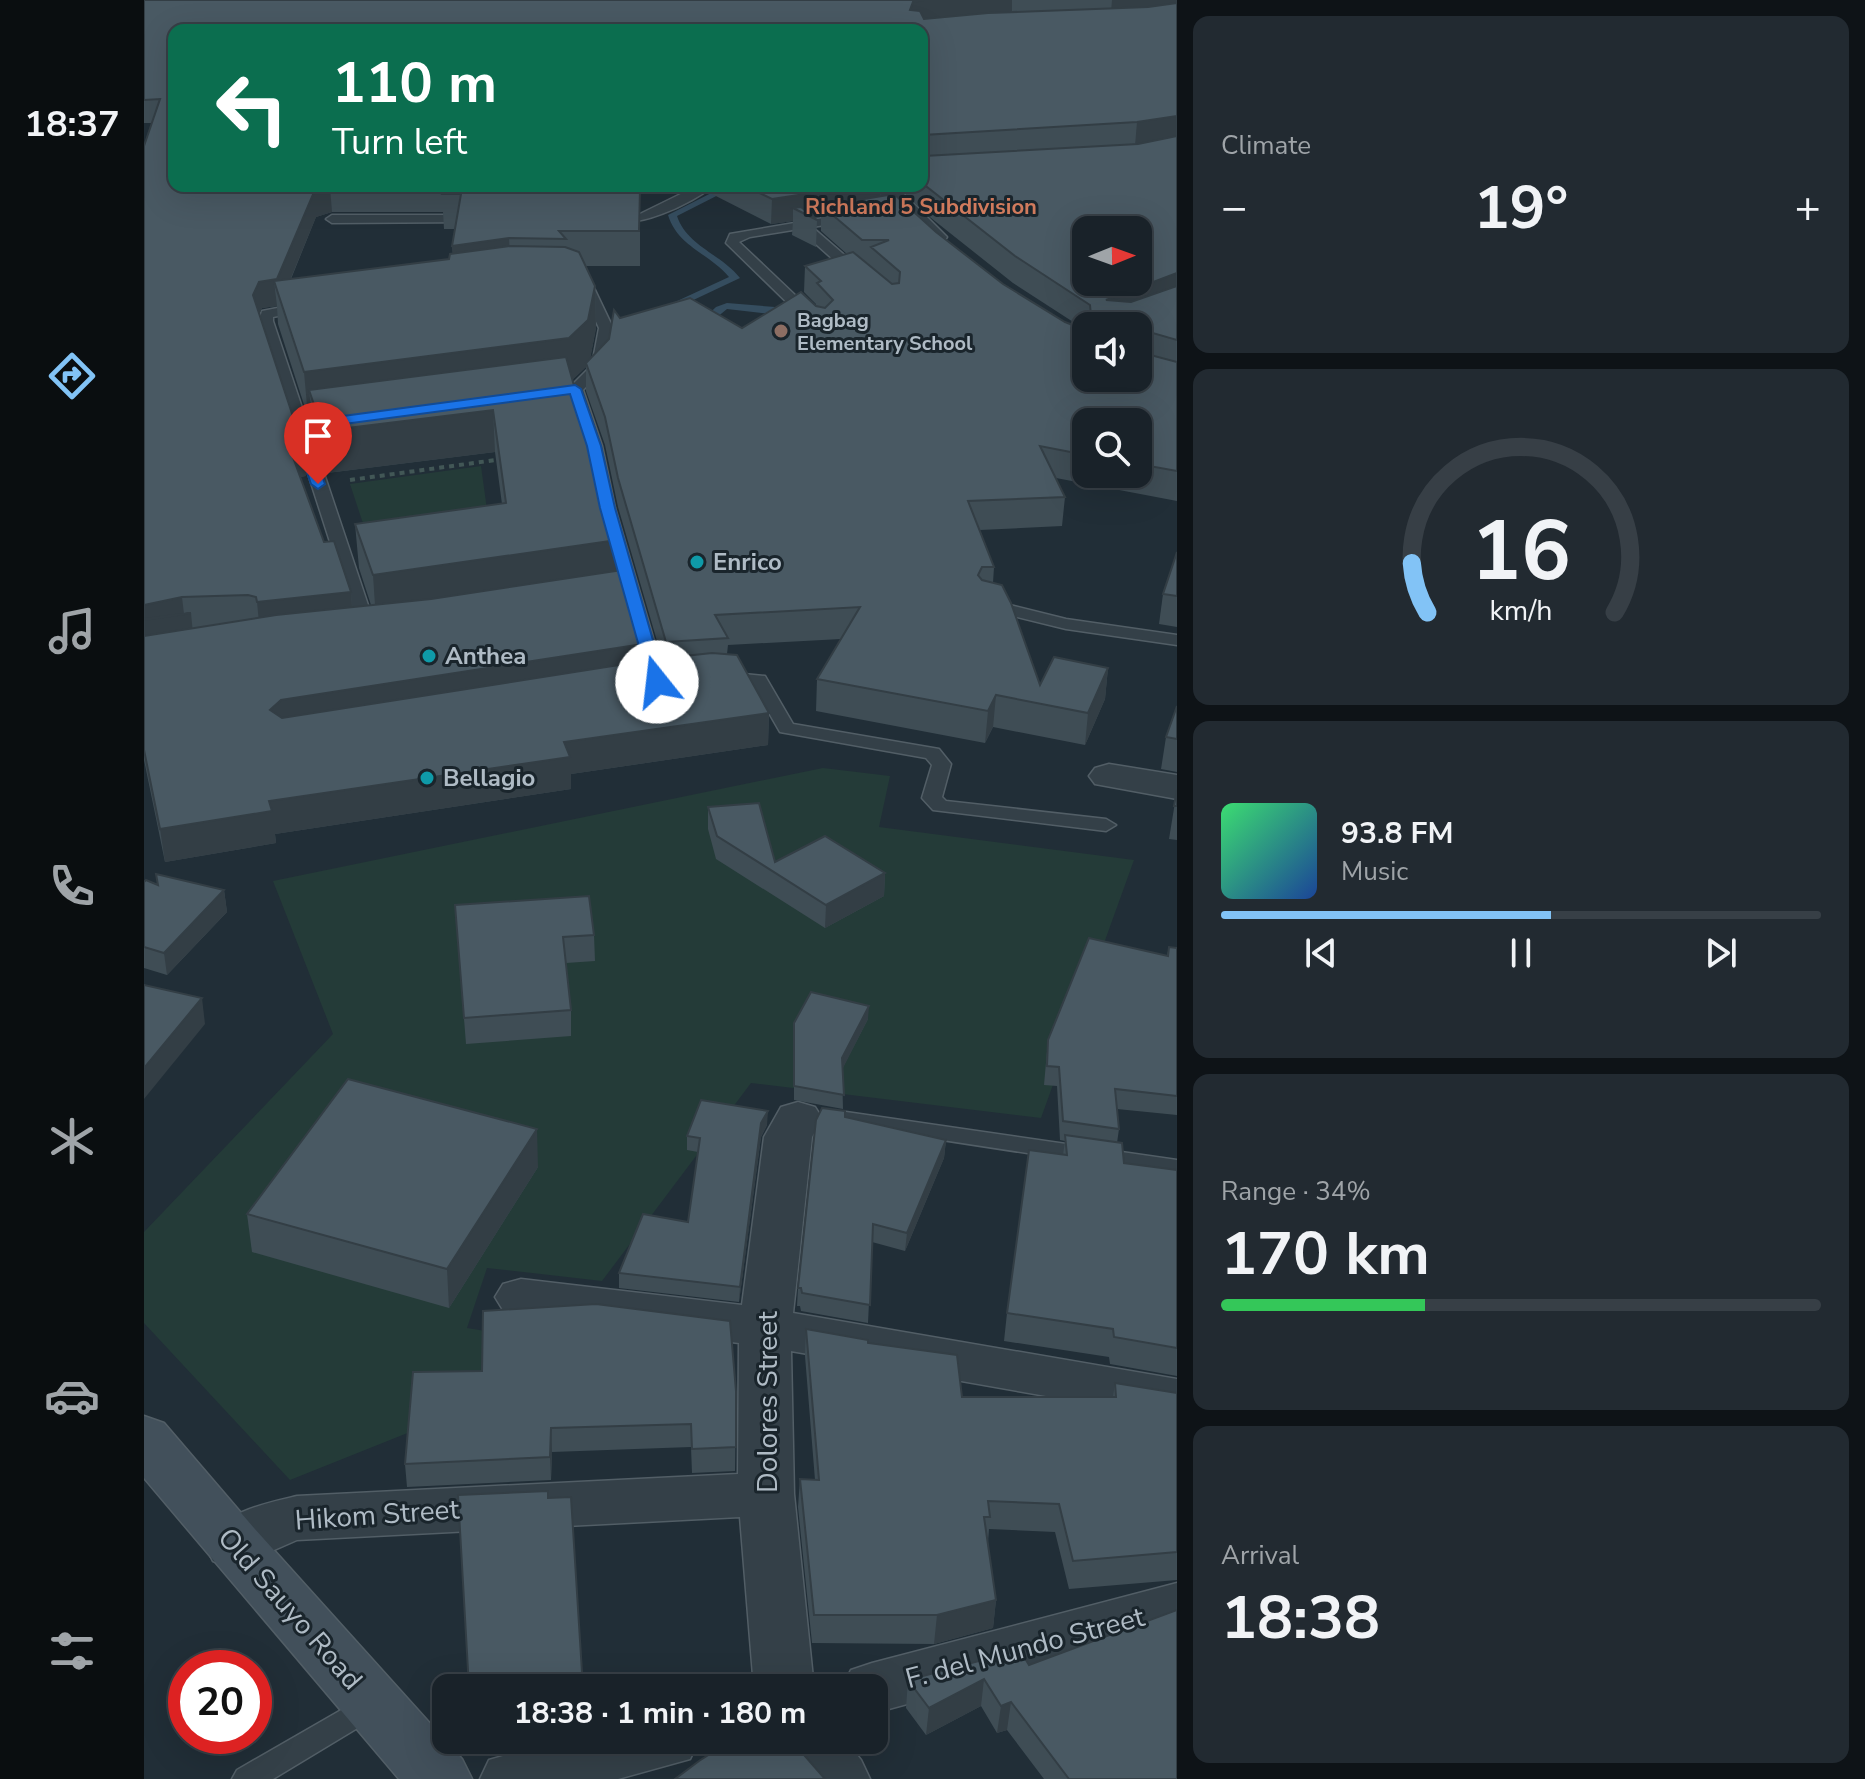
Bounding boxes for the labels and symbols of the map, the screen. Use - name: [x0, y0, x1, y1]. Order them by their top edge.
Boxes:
- district label: Richland 5 Subdivision: [805, 192, 1037, 222]
- north arrow: [1072, 216, 1152, 296]
- place label: Bagbag Elementary School: [797, 307, 973, 357]
- marker: Bagbag Elementary School: [772, 322, 790, 340]
- pin: [284, 402, 352, 484]
- place label: Enrico: [713, 546, 782, 578]
- marker: Enrico: [688, 553, 706, 571]
- place label: Anthea: [445, 640, 526, 672]
- position arrow: [615, 640, 699, 724]
- marker: Anthea: [420, 647, 438, 665]
- place label: Bellagio: [443, 762, 535, 794]
- marker: Bellagio: [418, 769, 436, 787]
- street label: Dolores Street: [749, 1311, 787, 1493]
- street label: Hikom Street: [294, 1490, 461, 1540]
- street label: Old Sauyo Road: [209, 1520, 371, 1698]
- street label: F. del Mundo Street: [901, 1598, 1149, 1698]
- speed limit sign: 20: [168, 1650, 272, 1754]

